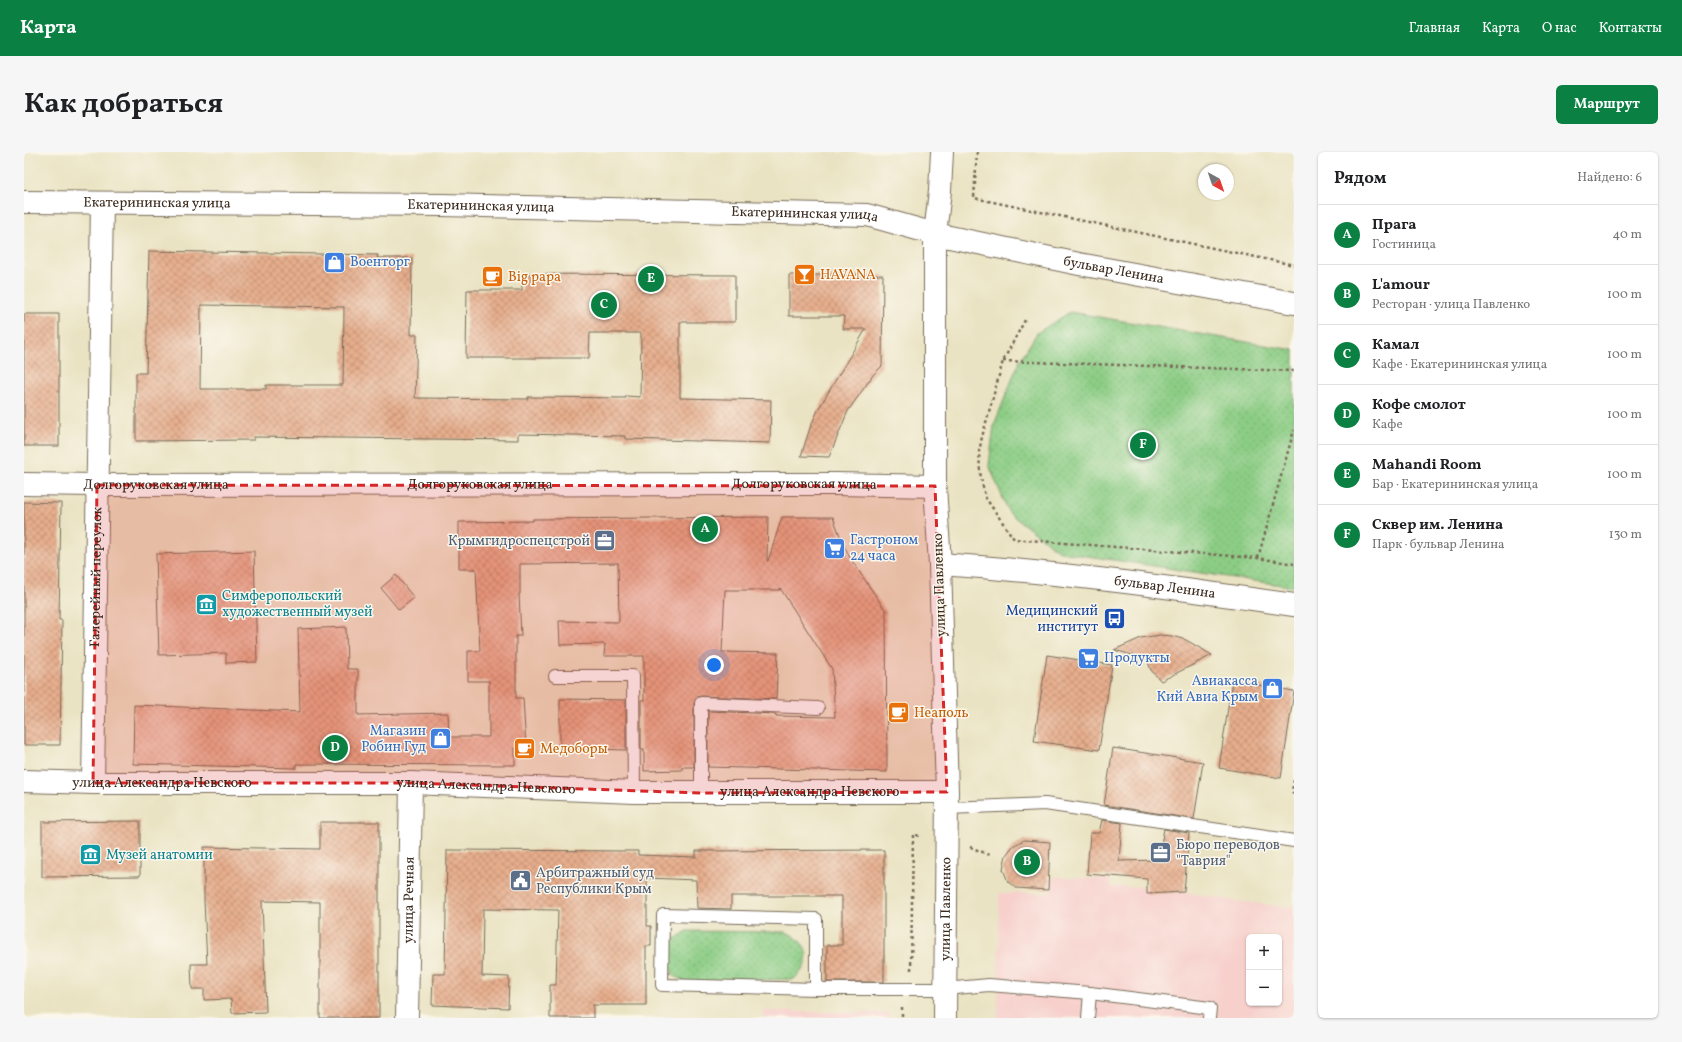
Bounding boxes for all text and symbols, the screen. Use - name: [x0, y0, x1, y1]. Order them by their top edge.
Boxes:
- text: Карта: [20, 15, 77, 41]
- text: Главная: [1409, 19, 1460, 38]
- text: Карта: [1482, 19, 1520, 38]
- text: О нас: [1542, 19, 1577, 38]
- text: Контакты: [1599, 19, 1662, 38]
- text: Как добраться: [24, 85, 223, 124]
- button: Маршрут: [1556, 85, 1658, 124]
- north arrow: [1198, 164, 1234, 200]
- text: Рядом: [1334, 167, 1387, 190]
- text: Найдено: 6: [1577, 169, 1642, 187]
- street label: Екатерининская улица: [83, 193, 231, 213]
- street label: Екатерининская улица: [407, 195, 555, 217]
- street label: Екатерининская улица: [731, 202, 881, 227]
- text: Прага: [1372, 215, 1416, 236]
- text: A: [1342, 226, 1352, 244]
- text: 40 m: [1613, 226, 1642, 244]
- text: Гостиница: [1372, 236, 1436, 254]
- shop icon: Военторг: [321, 249, 347, 275]
- street label: бульвар Ленина: [1062, 251, 1166, 289]
- place label: Военторг: [350, 253, 410, 272]
- bar icon: HAVANA: [791, 262, 817, 288]
- cafe icon: Big papa: [480, 264, 506, 290]
- pin: E: [638, 264, 664, 294]
- place label: HAVANA: [820, 266, 876, 285]
- place label: Big papa: [508, 268, 561, 287]
- text: L'amour: [1372, 275, 1430, 296]
- text: B: [1343, 286, 1351, 304]
- text: 100 m: [1607, 286, 1642, 304]
- pin: C: [591, 290, 617, 320]
- text: Ресторан · улица Павленко: [1372, 296, 1530, 314]
- text: Камал: [1372, 335, 1419, 356]
- text: C: [1343, 346, 1351, 364]
- text: 100 m: [1607, 346, 1642, 364]
- text: Кафе · Екатерининская улица: [1372, 356, 1547, 374]
- text: Кофе смолот: [1372, 395, 1466, 416]
- text: D: [1342, 406, 1352, 424]
- text: 100 m: [1607, 406, 1642, 424]
- text: Кафе: [1372, 416, 1403, 434]
- pin: F: [1130, 430, 1156, 460]
- text: Mahandi Room: [1372, 455, 1482, 476]
- text: E: [1343, 466, 1351, 484]
- text: 100 m: [1607, 466, 1642, 484]
- street label: Долгоруковская улица: [731, 474, 877, 494]
- street label: Долгоруковская улица: [83, 475, 229, 495]
- street label: Долгоруковская улица: [407, 475, 553, 494]
- text: Бар · Екатерининская улица: [1372, 476, 1538, 494]
- street label: Галерейный переулок: [86, 506, 107, 647]
- pin: A: [692, 514, 718, 544]
- text: Сквер им. Ленина: [1372, 515, 1503, 536]
- text: F: [1343, 526, 1351, 544]
- text: 130 m: [1609, 526, 1642, 544]
- office icon: Крымгидроспецстрой: [592, 528, 618, 554]
- place label: Гастроном 24 часа: [850, 531, 919, 566]
- place label: Крымгидроспецстрой: [448, 532, 590, 551]
- street label: улица Павленко: [929, 533, 951, 637]
- supermarket icon: Гастроном 24 часа: [822, 535, 848, 561]
- text: Парк · бульвар Ленина: [1372, 536, 1505, 554]
- street label: бульвар Ленина: [1113, 571, 1217, 603]
- place label: Симферопольский художественный музей: [222, 587, 373, 622]
- museum icon: Симферопольский художественный музей: [194, 591, 220, 617]
- place label: Медицинский институт: [1006, 602, 1098, 637]
- bus stop icon: Медицинский институт: [1101, 606, 1127, 632]
- supermarket icon: Продукты: [1075, 645, 1101, 671]
- place label: Продукты: [1104, 649, 1170, 668]
- your location: [704, 655, 724, 675]
- place label: Авиакасса Кий Авиа Крым: [1156, 672, 1258, 707]
- shop icon: Авиакасса Кий Авиа Крым: [1260, 676, 1286, 702]
- cafe icon: Неаполь: [886, 700, 912, 726]
- place label: Неаполь: [914, 704, 968, 723]
- place label: Магазин Робин Гуд: [361, 722, 426, 757]
- shop icon: Магазин Робин Гуд: [428, 726, 454, 752]
- pin: D: [322, 733, 348, 763]
- cafe icon: Медоборы: [511, 736, 537, 762]
- place label: Медоборы: [540, 740, 608, 759]
- street label: улица Александра Невского: [72, 773, 252, 793]
- street label: улица Александра Невского: [396, 774, 576, 799]
- street label: улица Александра Невского: [720, 783, 900, 802]
- place label: Бюро переводов "Таврия": [1176, 836, 1280, 871]
- office icon: Бюро переводов "Таврия": [1147, 840, 1173, 866]
- museum icon: Музей анатомии: [78, 842, 104, 868]
- place label: Музей анатомии: [106, 846, 213, 865]
- pin: B: [1014, 847, 1040, 877]
- street label: улица Речная: [399, 857, 419, 944]
- street label: улица Павленко: [936, 857, 956, 961]
- place label: Арбитражный суд Республики Крым: [536, 864, 654, 899]
- public building icon: Арбитражный суд Республики Крым: [508, 868, 534, 894]
- map controls: [1246, 934, 1282, 1006]
- button: +: [1246, 934, 1282, 970]
- button: −: [1246, 970, 1282, 1006]

